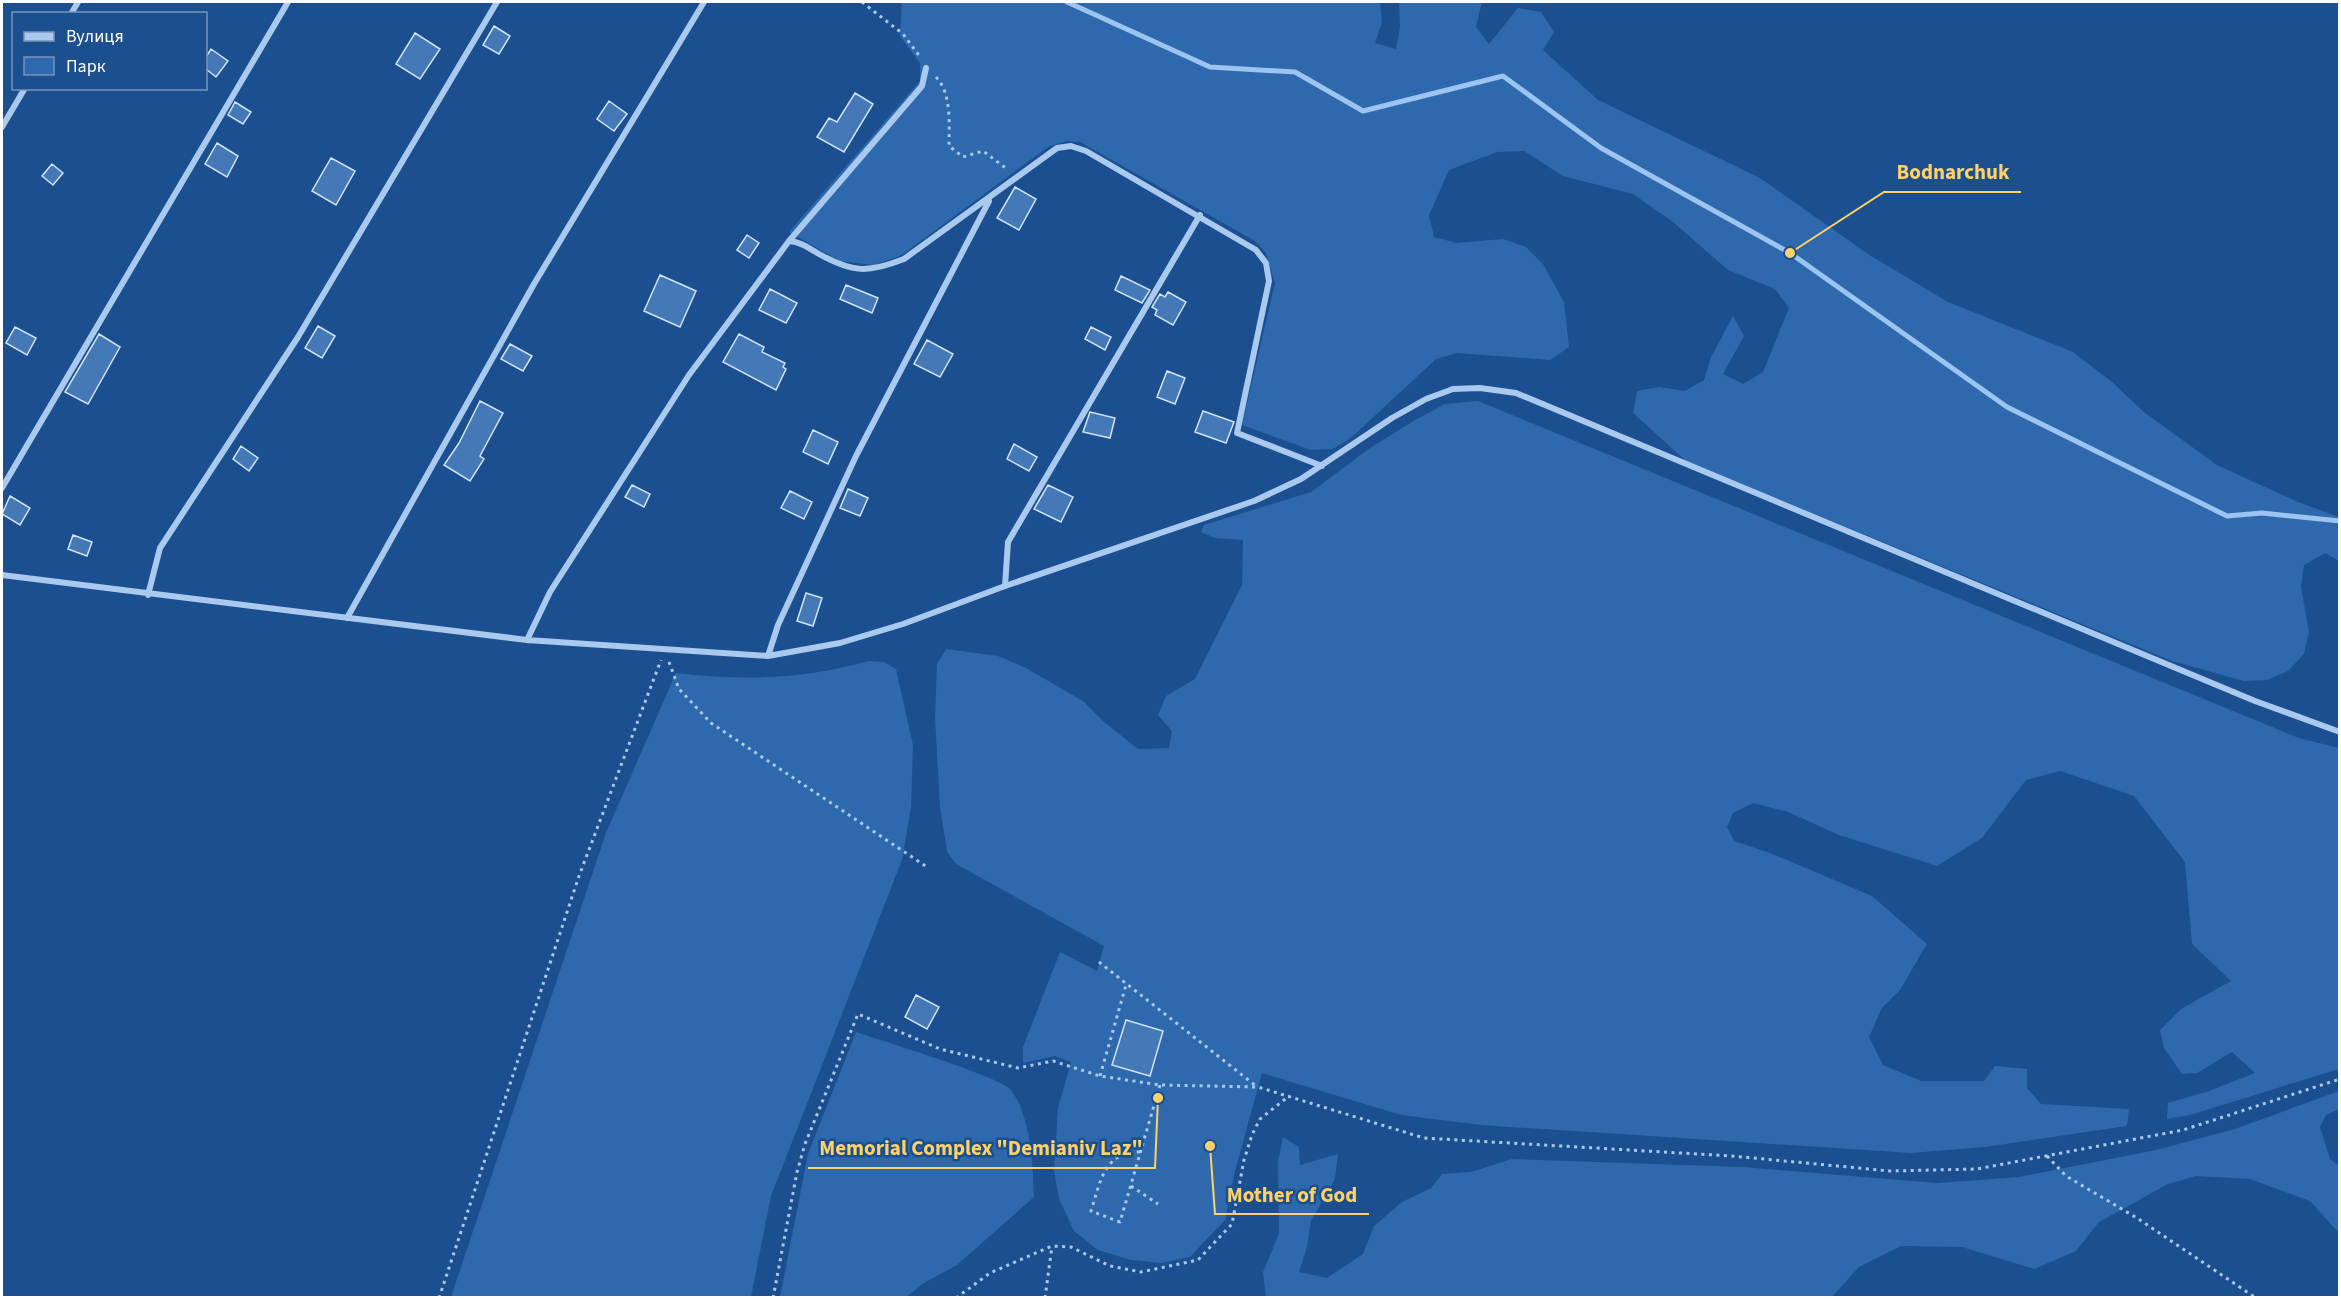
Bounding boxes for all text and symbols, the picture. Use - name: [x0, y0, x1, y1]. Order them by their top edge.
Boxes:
- legend: [12, 12, 207, 90]
- text: Вулиця: [66, 24, 124, 49]
- text: Парк: [66, 54, 106, 79]
- callout: Bodnarchuk: [1884, 153, 2021, 192]
- text: Bodnarchuk: [1897, 157, 2010, 187]
- callout: Memorial Complex "Demianiv Laz": [808, 1129, 1155, 1168]
- text: Memorial Complex "Demianiv Laz": [819, 1133, 1143, 1163]
- callout: Mother of God: [1215, 1175, 1369, 1214]
- text: Mother of God: [1227, 1180, 1357, 1210]

